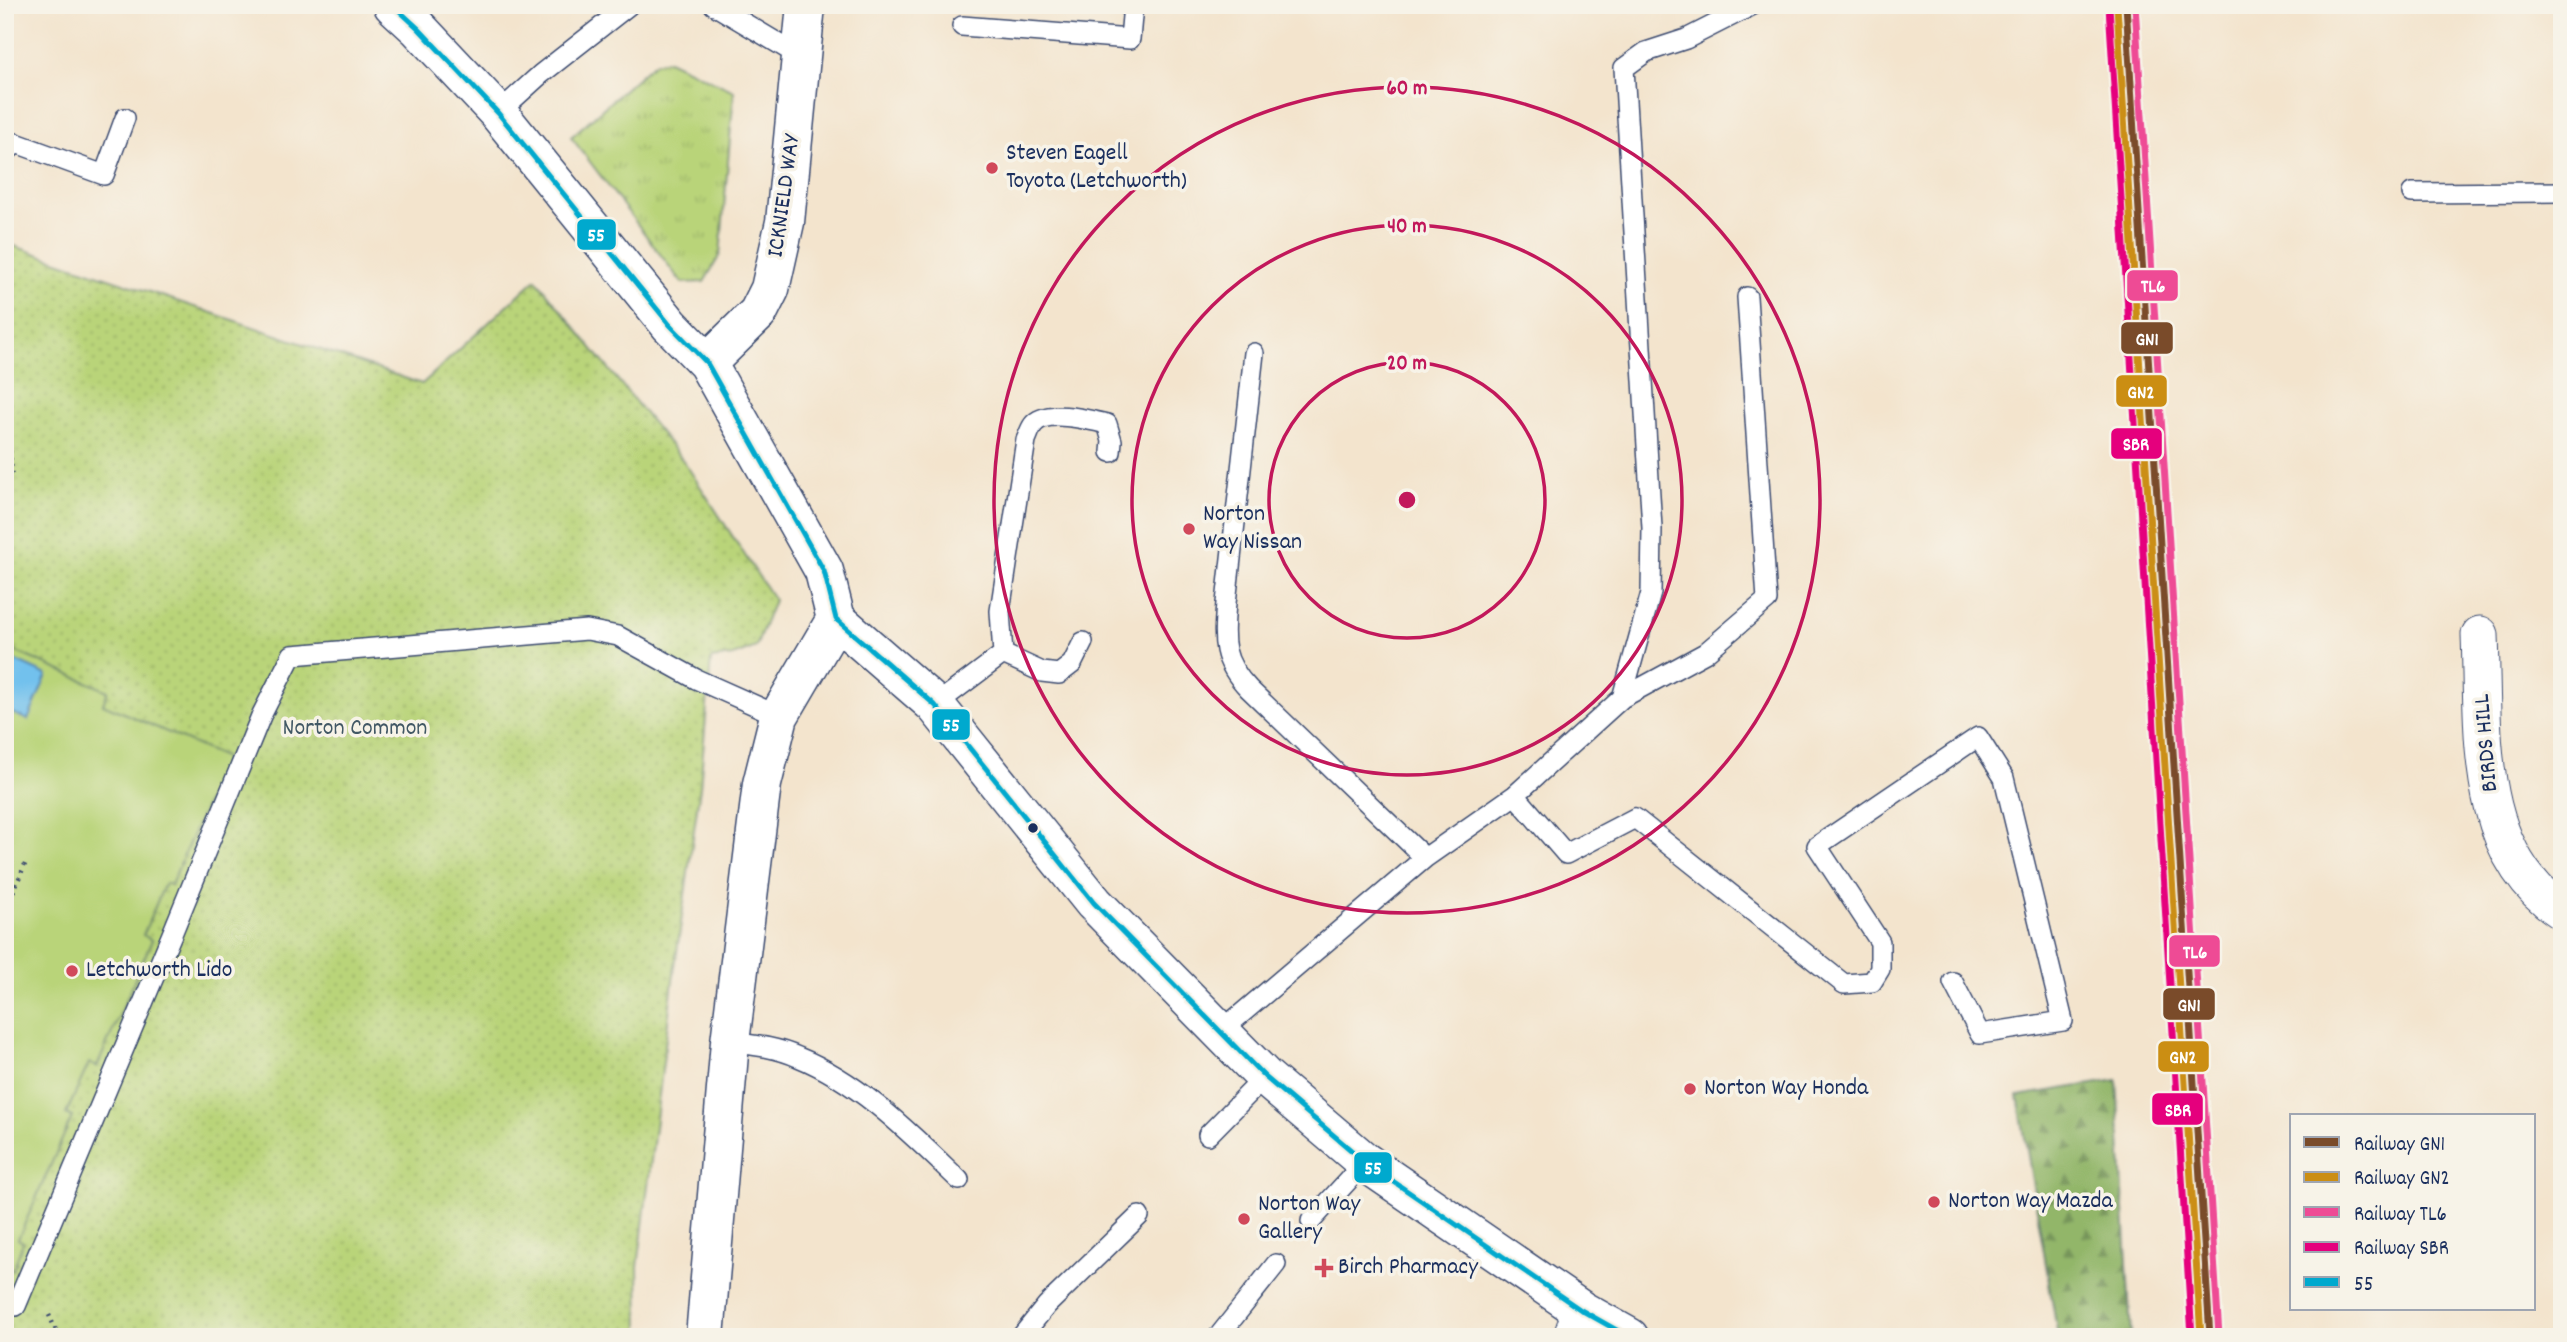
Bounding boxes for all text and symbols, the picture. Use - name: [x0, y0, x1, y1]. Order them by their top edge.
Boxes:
- text: 60 m: [1387, 75, 1427, 105]
- street label: ICKNIELD WAY: [760, 131, 811, 260]
- place label: Steven Eagell Toyota (Letchworth): [1006, 137, 1187, 199]
- marker: Steven Eagell Toyota (Letchworth): [984, 160, 1000, 176]
- text: 40 m: [1387, 213, 1427, 243]
- line badge: 55: [576, 218, 617, 251]
- text: 55: [587, 224, 605, 251]
- line badge: TL6: [2126, 269, 2179, 302]
- text: TL6: [2141, 275, 2165, 302]
- line badge: GN1: [2120, 321, 2174, 355]
- text: GN1: [2135, 328, 2159, 355]
- text: 20 m: [1387, 350, 1427, 380]
- line badge: GN2: [2115, 374, 2168, 408]
- text: GN2: [2127, 381, 2155, 408]
- line badge: SBR: [2110, 427, 2163, 460]
- text: SBR: [2123, 433, 2149, 460]
- centre of rings: [1395, 488, 1419, 512]
- place label: Norton Way Nissan: [1203, 498, 1302, 560]
- marker: Norton Way Nissan: [1181, 521, 1197, 537]
- street label: BIRDS HILL: [2466, 692, 2508, 793]
- line badge: 55: [931, 708, 971, 741]
- park label: Norton Common: [283, 712, 427, 746]
- text: 55: [942, 714, 960, 741]
- unlabelled marker: [1026, 821, 1040, 835]
- line badge: TL6: [2168, 934, 2221, 968]
- text: TL6: [2183, 941, 2207, 968]
- place label: Letchworth Lido: [86, 954, 232, 988]
- marker: Letchworth Lido: [64, 963, 80, 979]
- line badge: GN1: [2162, 987, 2216, 1021]
- text: GN1: [2177, 994, 2201, 1021]
- line badge: GN2: [2157, 1040, 2210, 1073]
- text: GN2: [2169, 1046, 2197, 1073]
- place label: Norton Way Honda: [1704, 1072, 1869, 1106]
- marker: Norton Way Honda: [1682, 1081, 1698, 1097]
- line badge: SBR: [2151, 1092, 2204, 1126]
- text: SBR: [2165, 1099, 2191, 1126]
- legend: [2290, 1114, 2536, 1310]
- text: Railway GN1: [2354, 1131, 2445, 1161]
- line badge: 55: [1353, 1151, 1393, 1184]
- text: 55: [1364, 1157, 1382, 1184]
- text: Railway GN2: [2354, 1165, 2450, 1195]
- place label: Norton Way Mazda: [1948, 1185, 2114, 1219]
- place label: Norton Way Gallery: [1258, 1188, 1362, 1250]
- marker: Norton Way Mazda: [1926, 1194, 1942, 1210]
- text: Railway TL6: [2354, 1201, 2447, 1231]
- marker: Norton Way Gallery: [1236, 1211, 1252, 1227]
- text: Railway SBR: [2354, 1235, 2449, 1265]
- place label: Birch Pharmacy: [1338, 1251, 1479, 1285]
- marker: Birch Pharmacy: [1316, 1260, 1332, 1276]
- text: 55: [2354, 1271, 2373, 1301]

